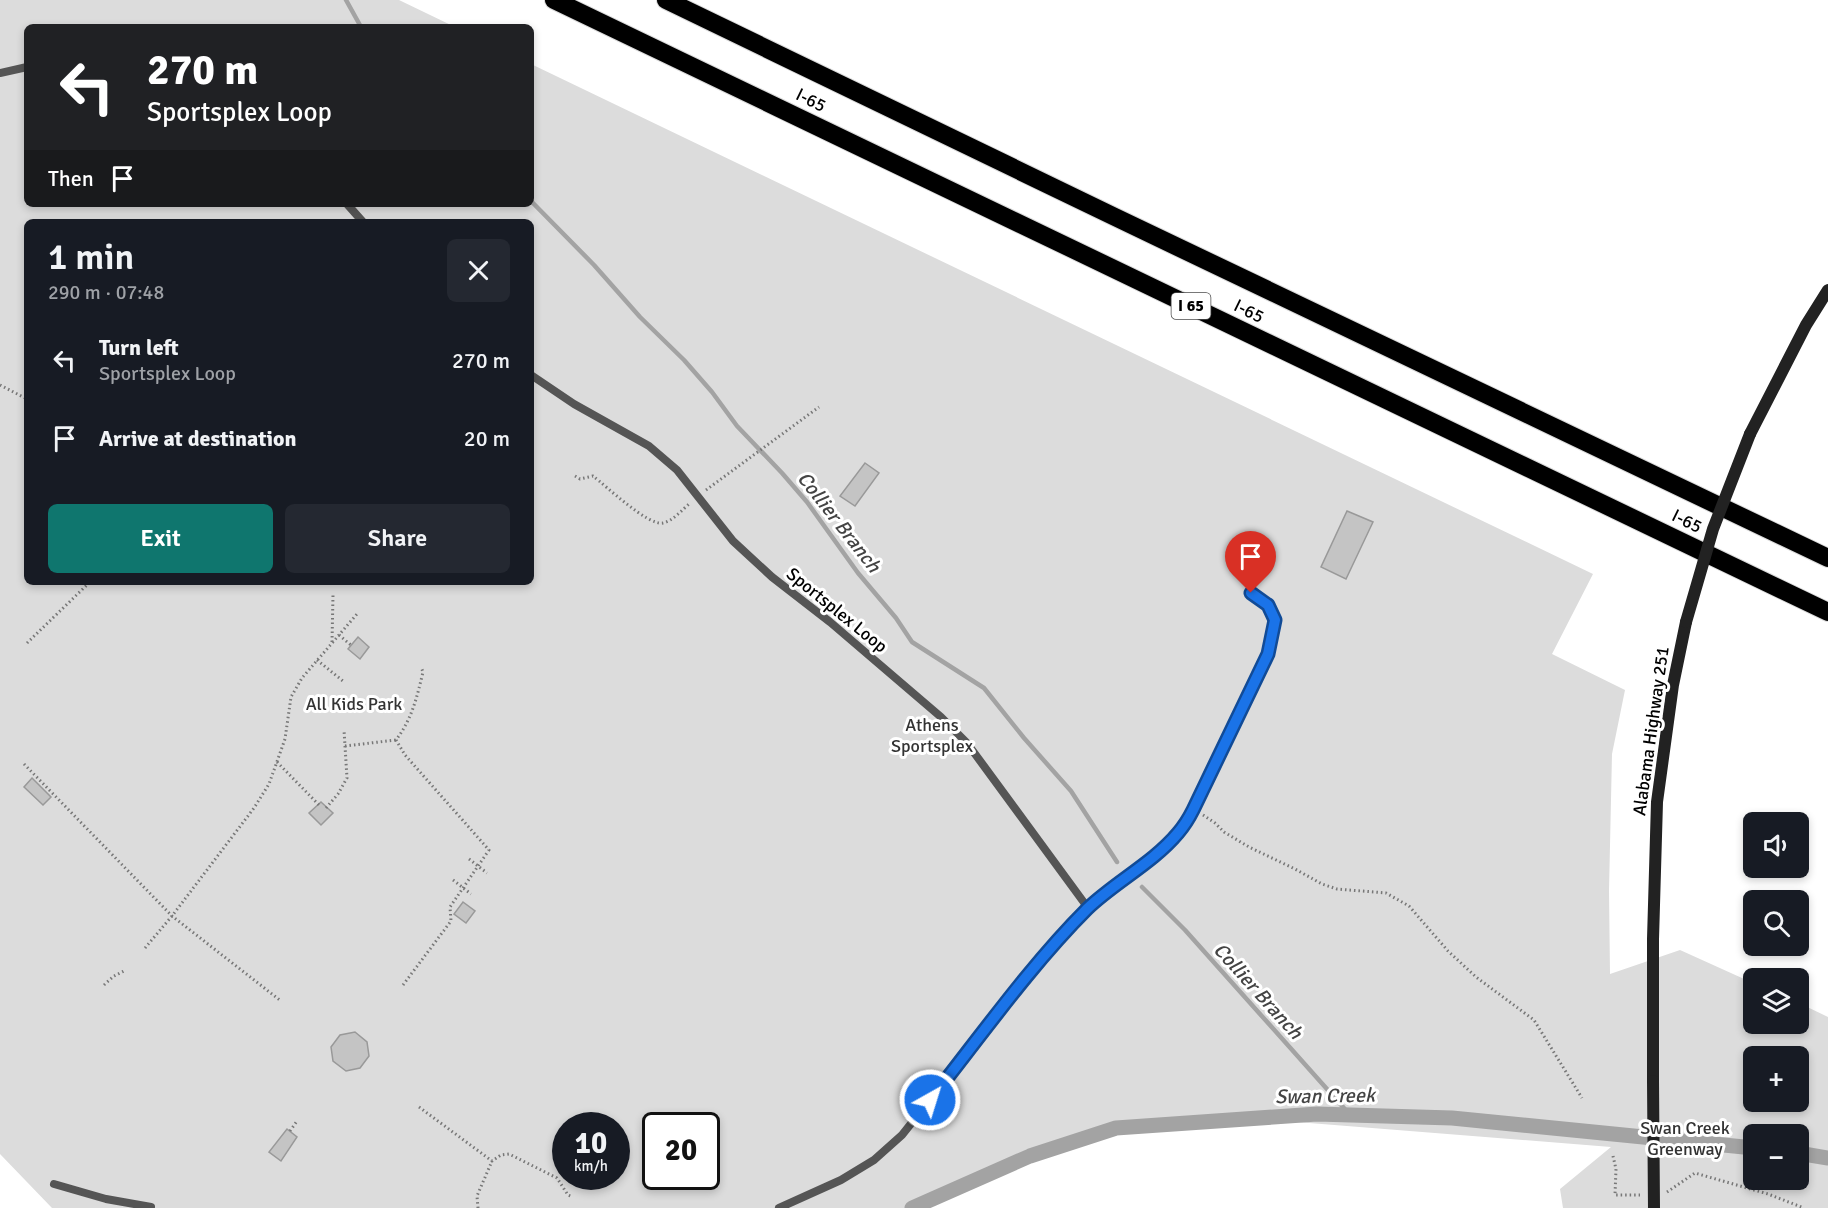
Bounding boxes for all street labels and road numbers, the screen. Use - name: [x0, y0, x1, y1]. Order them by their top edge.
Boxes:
- street label: I-65: [792, 83, 830, 117]
- road number: I 65: [1172, 293, 1210, 319]
- street label: I-65: [1230, 294, 1268, 328]
- street label: I-65: [1668, 504, 1706, 538]
- street label: Sportsplex Loop: [782, 563, 892, 657]
- street label: Alabama Highway 251: [1628, 645, 1674, 817]

